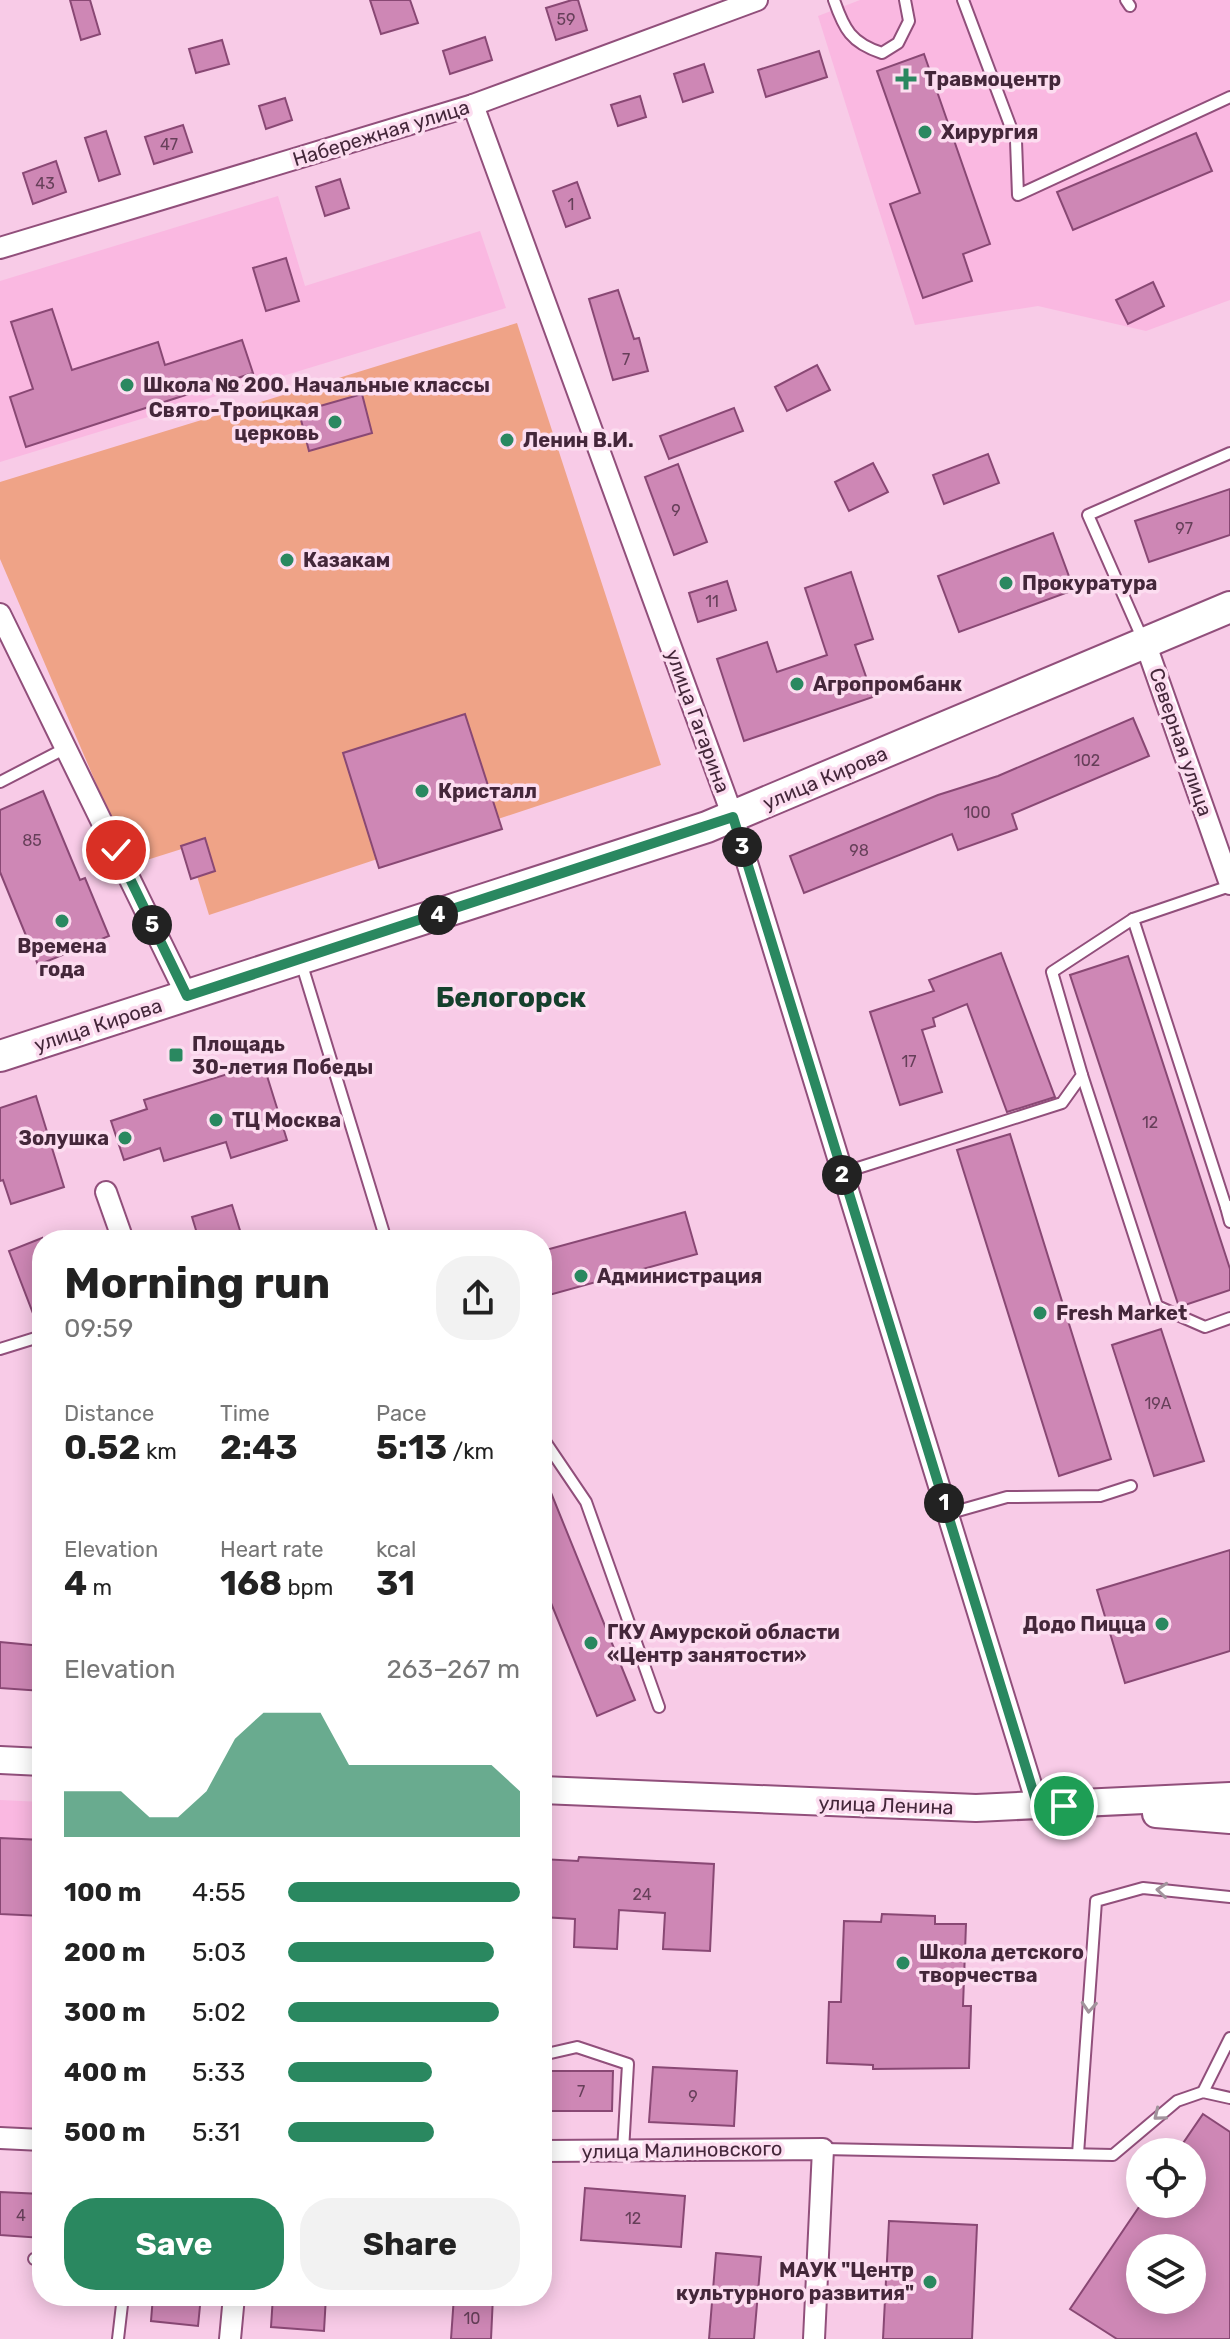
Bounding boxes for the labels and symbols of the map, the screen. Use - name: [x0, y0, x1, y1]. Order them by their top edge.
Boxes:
- house number: 59: [557, 10, 576, 29]
- place label: Травмоцентр: [924, 67, 1061, 91]
- marker: Травмоцентр: [895, 68, 917, 90]
- street label: Набережная улица: [290, 95, 472, 171]
- place label: Хирургия: [941, 120, 1038, 144]
- marker: Хирургия: [916, 123, 934, 141]
- house number: 47: [160, 135, 178, 154]
- house number: 43: [35, 174, 55, 193]
- house number: 1: [568, 195, 574, 214]
- house number: 7: [622, 350, 630, 369]
- place label: Школа № 200. Начальные классы: [143, 373, 490, 397]
- marker: Школа № 200. Начальные классы: [118, 376, 136, 394]
- place label: Свято-Троицкая церковь: [149, 398, 319, 445]
- marker: Свято-Троицкая церковь: [326, 413, 344, 431]
- place label: Ленин В.И.: [523, 428, 634, 452]
- marker: Ленин В.И.: [498, 431, 516, 449]
- house number: 9: [671, 501, 681, 520]
- house number: 97: [1175, 519, 1193, 538]
- place label: Казакам: [303, 548, 390, 572]
- marker: Казакам: [278, 551, 296, 569]
- place label: Прокуратура: [1022, 571, 1157, 595]
- marker: Прокуратура: [997, 574, 1015, 592]
- house number: 11: [705, 592, 719, 611]
- street label: улица Гагарина: [661, 646, 735, 796]
- street label: Северная улица: [1144, 665, 1218, 819]
- place label: Агропромбанк: [813, 672, 962, 696]
- marker: Агропромбанк: [788, 675, 806, 693]
- street label: улица Кирова: [759, 741, 891, 815]
- house number: 102: [1074, 751, 1100, 770]
- place label: Кристалл: [438, 779, 537, 803]
- marker: Кристалл: [413, 782, 431, 800]
- house number: 100: [963, 803, 991, 822]
- pin: [82, 816, 150, 884]
- pin: 3: [722, 827, 762, 867]
- house number: 85: [22, 831, 42, 850]
- house number: 98: [849, 841, 869, 860]
- pin: 4: [418, 895, 458, 935]
- pin: 5: [132, 905, 172, 945]
- marker: Времена года: [53, 912, 71, 930]
- place label: Времена года: [17, 934, 107, 981]
- district label: Белогорск: [436, 981, 586, 1014]
- street label: улица Кирова: [31, 993, 165, 1057]
- place label: Площадь 30-летия Победы: [192, 1032, 373, 1079]
- marker: Площадь 30-летия Победы: [167, 1046, 185, 1064]
- house number: 17: [901, 1052, 917, 1071]
- place label: ТЦ Москва: [232, 1108, 341, 1132]
- marker: ТЦ Москва: [207, 1111, 225, 1129]
- house number: 12: [1142, 1113, 1158, 1132]
- place label: Золушка: [19, 1126, 109, 1150]
- marker: Золушка: [116, 1129, 134, 1147]
- pin: 2: [822, 1155, 862, 1195]
- place label: Администрация: [597, 1264, 762, 1288]
- marker: Администрация: [572, 1267, 590, 1285]
- place label: Fresh Market: [1056, 1301, 1187, 1325]
- marker: Fresh Market: [1031, 1304, 1049, 1322]
- house number: 19А: [1144, 1394, 1172, 1413]
- pin: 1: [924, 1483, 964, 1523]
- place label: Додо Пицца: [1023, 1612, 1146, 1636]
- marker: Додо Пицца: [1153, 1615, 1171, 1633]
- place label: ГКУ Амурской области «Центр занятости»: [607, 1620, 840, 1667]
- marker: ГКУ Амурской области «Центр занятости»: [582, 1634, 600, 1652]
- pin: [1030, 1772, 1098, 1840]
- street label: улица Ленина: [818, 1791, 954, 1819]
- one-way arrow: [1155, 1882, 1168, 1899]
- house number: 24: [632, 1885, 652, 1904]
- place label: Школа детского творчества: [919, 1940, 1084, 1987]
- marker: Школа детского творчества: [894, 1954, 912, 1972]
- one-way arrow: [1081, 2001, 1098, 2014]
- house number: 7: [577, 2082, 585, 2101]
- house number: 9: [688, 2087, 698, 2106]
- one-way arrow: [1153, 2106, 1168, 2120]
- street label: улица Малиновского: [581, 2136, 783, 2164]
- house number: 4: [16, 2206, 26, 2225]
- house number: 12: [625, 2209, 641, 2228]
- place label: МАУК "Центр культурного развития": [676, 2258, 914, 2305]
- marker: МАУК "Центр культурного развития": [921, 2273, 939, 2291]
- house number: 10: [463, 2309, 481, 2328]

